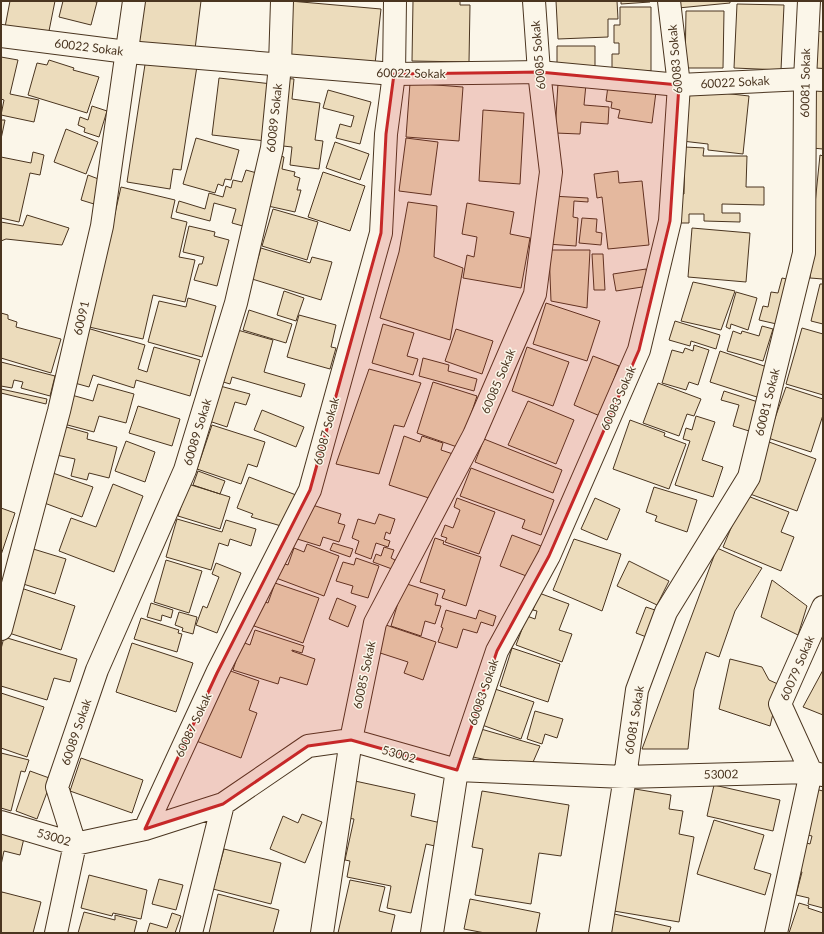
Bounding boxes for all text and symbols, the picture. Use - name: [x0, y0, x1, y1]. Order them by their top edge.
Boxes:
- street label: 60085 Sokak: [527, 19, 548, 90]
- street label: 60083 Sokak: [664, 23, 685, 94]
- street label: 60022 Sokak: [54, 35, 125, 59]
- street label: 60081 Sokak: [797, 47, 813, 118]
- street label: 60022 Sokak: [376, 65, 447, 81]
- street label: 60022 Sokak: [700, 73, 771, 91]
- street label: 60089 Sokak: [263, 82, 285, 153]
- street label: 60091: [70, 299, 92, 337]
- street label: 60085 Sokak: [478, 345, 519, 416]
- street label: 60083 Sokak: [597, 362, 639, 433]
- street label: 60081 Sokak: [751, 366, 783, 437]
- street label: 60087 Sokak: [310, 395, 342, 466]
- street label: 60089 Sokak: [180, 396, 215, 467]
- street label: 60079 Sokak: [777, 632, 818, 703]
- street label: 60085 Sokak: [349, 639, 379, 710]
- street label: 60083 Sokak: [465, 656, 502, 727]
- street label: 60081 Sokak: [621, 684, 647, 755]
- street label: 60087 Sokak: [172, 690, 215, 760]
- street label: 60089 Sokak: [58, 696, 95, 767]
- street label: 53002: [380, 742, 418, 766]
- street label: 53002: [703, 766, 739, 782]
- street label: 53002: [35, 825, 73, 849]

